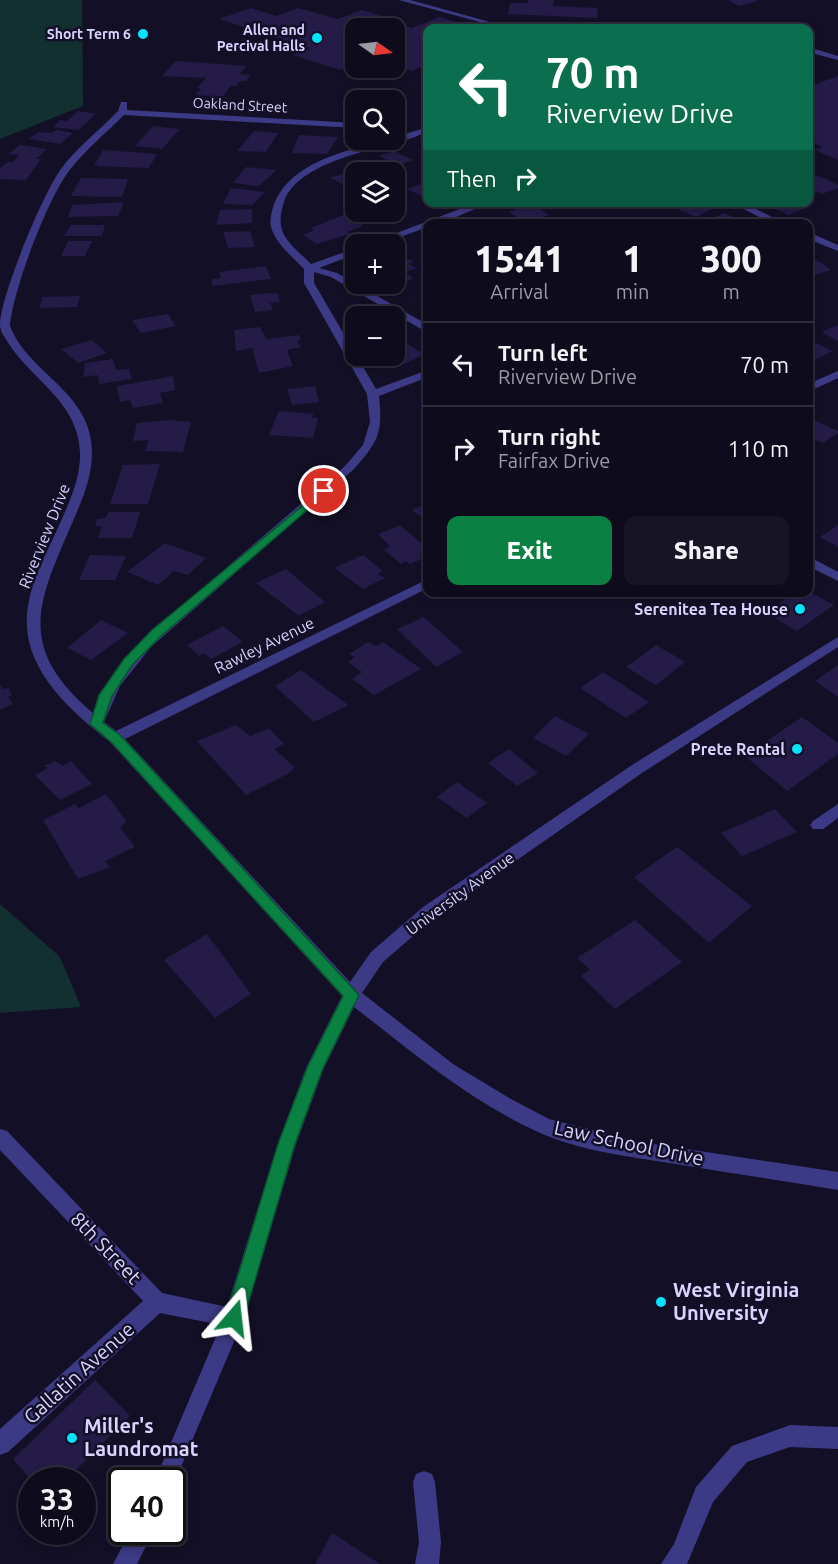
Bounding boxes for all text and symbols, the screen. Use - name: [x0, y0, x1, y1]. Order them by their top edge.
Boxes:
- north arrow: [345, 18, 405, 78]
- map controls: [345, 18, 405, 366]
- place label: Allen and Percival Halls: [217, 22, 305, 54]
- place label: Short Term 6: [47, 26, 131, 42]
- marker: Short Term 6: [136, 27, 150, 41]
- marker: Allen and Percival Halls: [310, 31, 324, 45]
- icon: left: [447, 48, 525, 126]
- text: 70 m: [546, 49, 640, 96]
- button: search: [345, 90, 405, 150]
- street label: Oakland Street: [192, 95, 288, 115]
- text: Riverview Drive: [546, 98, 734, 128]
- button: layers: [345, 162, 405, 222]
- icon: right: [509, 162, 542, 195]
- text: Then: [447, 166, 497, 191]
- button: +: [345, 234, 405, 294]
- text: 15:41: [474, 238, 564, 279]
- text: 1: [622, 238, 643, 279]
- text: 300: [701, 238, 762, 279]
- text: Arrival: [490, 280, 549, 303]
- text: min: [616, 280, 649, 303]
- text: m: [723, 280, 740, 303]
- button: −: [345, 306, 405, 366]
- text: Turn left: [498, 340, 588, 365]
- icon: left: [447, 348, 480, 381]
- text: 70 m: [740, 352, 789, 377]
- text: Riverview Drive: [498, 365, 637, 388]
- text: Turn right: [498, 424, 600, 449]
- icon: right: [447, 432, 480, 465]
- text: 110 m: [728, 436, 789, 461]
- text: Fairfax Drive: [498, 449, 610, 472]
- pin: [298, 465, 349, 516]
- icon: arrive: [307, 474, 340, 507]
- street label: Riverview Drive: [15, 481, 73, 591]
- button: Exit: [447, 516, 612, 585]
- button: Share: [624, 516, 789, 585]
- place label: Serenitea Tea House: [634, 600, 788, 618]
- marker: Serenitea Tea House: [793, 602, 807, 616]
- street label: Rawley Avenue: [211, 613, 317, 677]
- place label: Prete Rental: [691, 740, 785, 758]
- marker: Prete Rental: [790, 742, 804, 756]
- street label: University Avenue: [403, 848, 517, 938]
- street label: Law School Drive: [552, 1115, 706, 1170]
- street label: 8th Street: [66, 1207, 146, 1288]
- place label: West Virginia University: [673, 1278, 799, 1324]
- position arrow: [202, 1286, 266, 1350]
- marker: West Virginia University: [654, 1295, 668, 1309]
- street label: Gallatin Avenue: [19, 1317, 139, 1428]
- place label: Miller's Laundromat: [84, 1414, 199, 1460]
- marker: Miller's Laundromat: [65, 1431, 79, 1445]
- speed limit sign: 40: [108, 1467, 186, 1545]
- text: 33: [40, 1482, 74, 1516]
- text: km/h: [40, 1513, 74, 1530]

